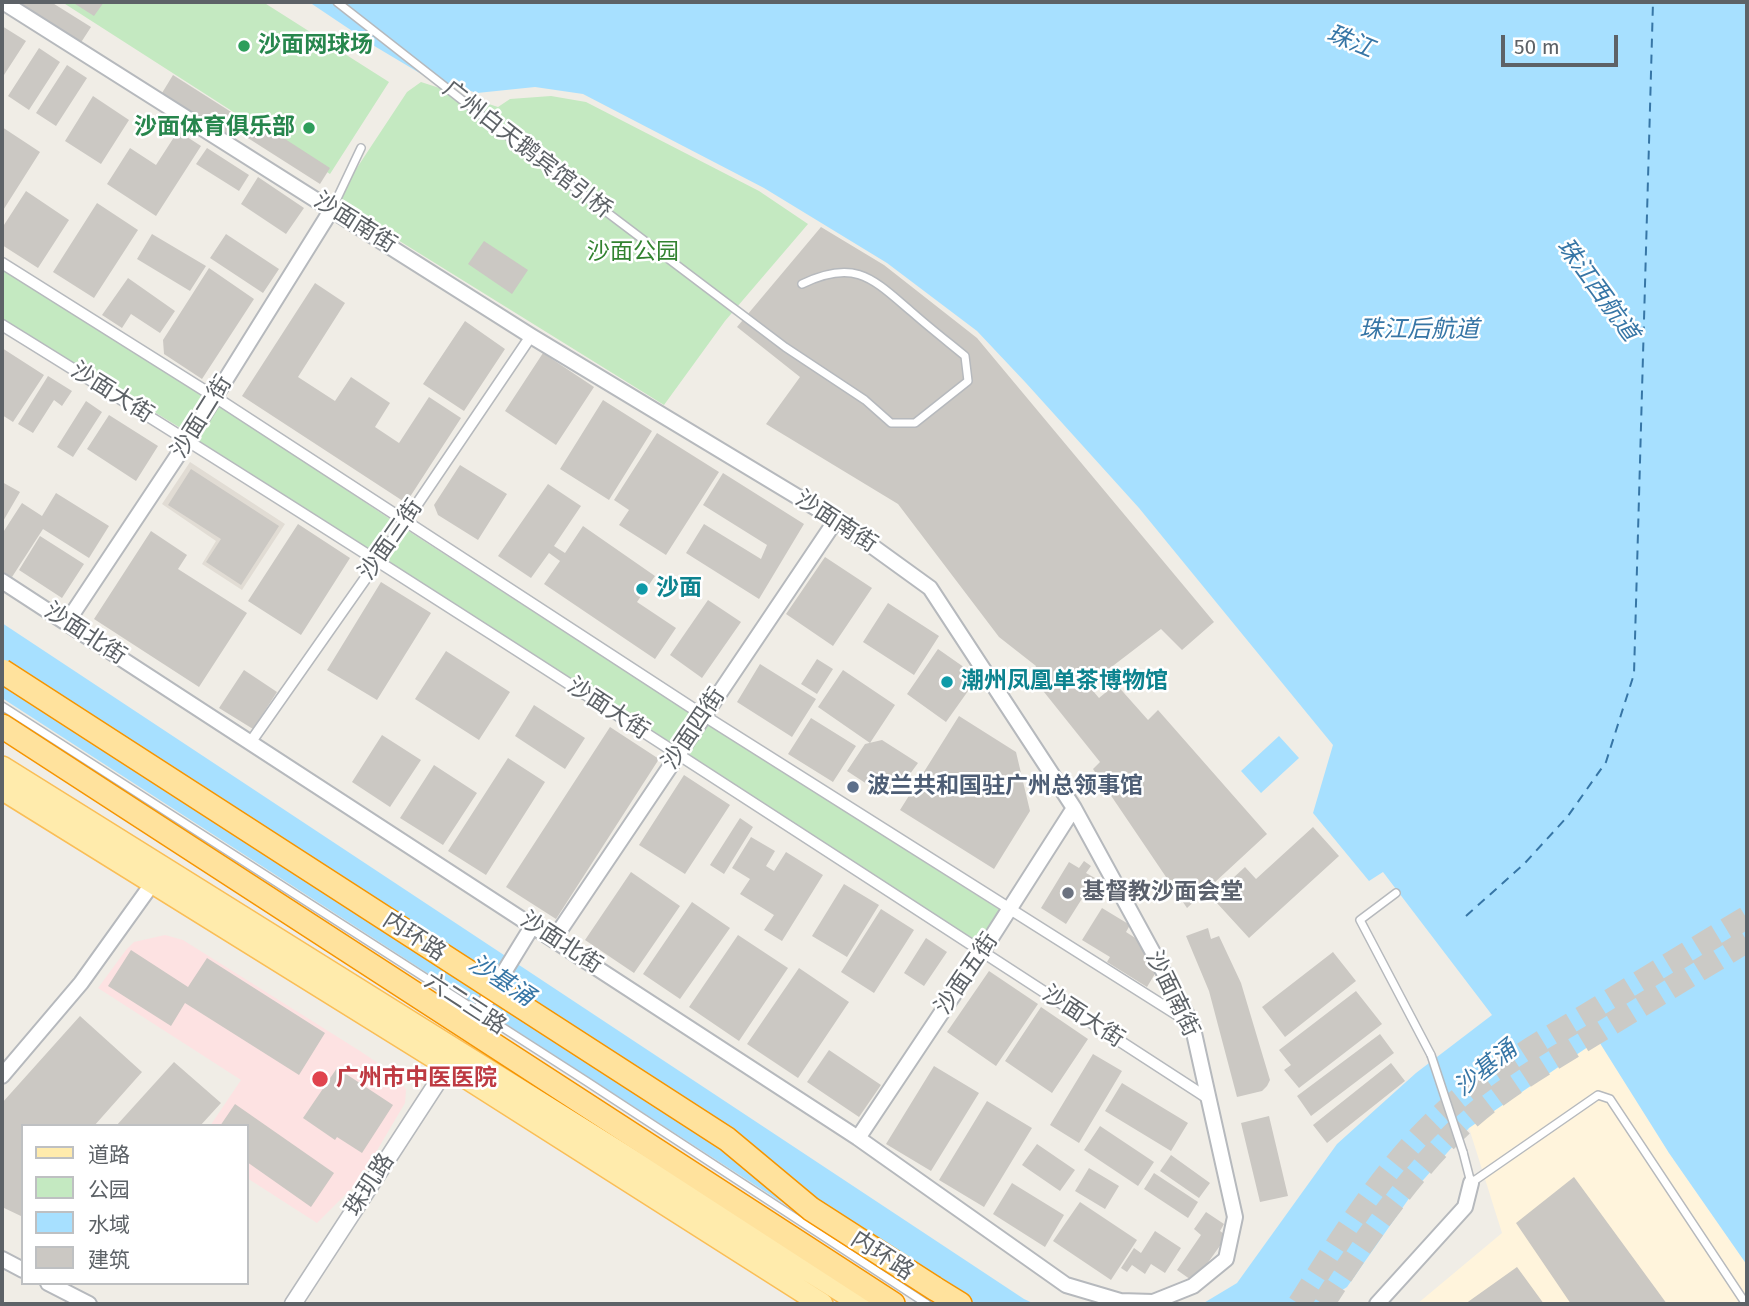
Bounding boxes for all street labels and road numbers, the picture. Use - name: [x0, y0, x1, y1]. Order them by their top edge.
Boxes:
- street label: 广州白天鹅宾馆引桥: [437, 75, 617, 225]
- street label: 沙面南街: [309, 187, 401, 259]
- street label: 沙面大街: [66, 357, 158, 429]
- street label: 沙面二街: [166, 371, 238, 463]
- street label: 沙面南街: [790, 485, 882, 559]
- street label: 沙面三街: [353, 494, 429, 586]
- street label: 沙面北街: [39, 597, 131, 671]
- street label: 沙面大街: [562, 672, 654, 746]
- street label: 沙面四街: [657, 683, 731, 775]
- street label: 沙面北街: [515, 906, 607, 980]
- street label: 内环路: [378, 907, 450, 967]
- street label: 沙面五街: [930, 928, 1004, 1020]
- street label: 沙面南街: [1139, 947, 1205, 1041]
- street label: 六二三路: [419, 967, 511, 1041]
- street label: 沙面大街: [1037, 980, 1129, 1054]
- street label: 珠玑路: [340, 1149, 400, 1221]
- street label: 内环路: [846, 1226, 918, 1286]

